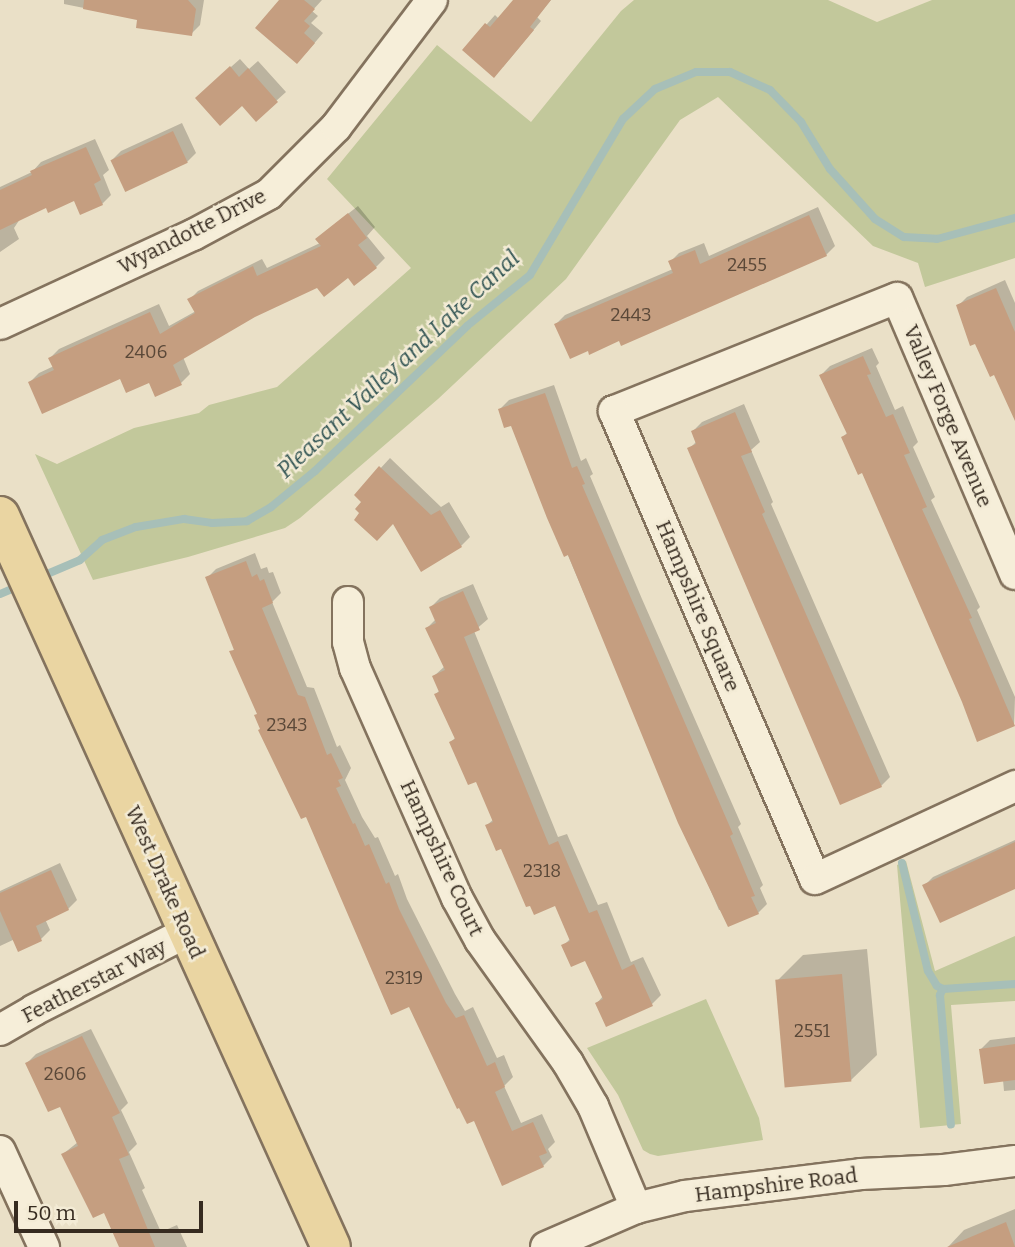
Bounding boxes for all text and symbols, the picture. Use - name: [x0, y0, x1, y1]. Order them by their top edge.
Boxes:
- street label: Wyandotte Drive: [114, 183, 270, 279]
- water label: Pleasant Valley and Lake Canal: [271, 244, 525, 484]
- house number: 2455: [727, 254, 767, 276]
- house number: 2443: [610, 304, 652, 326]
- street label: Valley Forge Avenue: [898, 321, 998, 511]
- house number: 2406: [125, 341, 167, 363]
- street label: Hampshire Square: [651, 517, 745, 695]
- house number: 2343: [267, 714, 307, 736]
- street label: Hampshire Court: [395, 776, 489, 940]
- street label: West Drake Road: [120, 802, 210, 962]
- house number: 2318: [523, 860, 561, 882]
- street label: Featherstar Way: [18, 934, 170, 1028]
- house number: 2319: [385, 967, 423, 989]
- house number: 2551: [794, 1020, 830, 1042]
- house number: 2606: [44, 1063, 86, 1085]
- street label: Hampshire Road: [693, 1163, 859, 1207]
- scale bar: [18, 1188, 206, 1232]
- text: 50 m: [27, 1200, 76, 1226]

